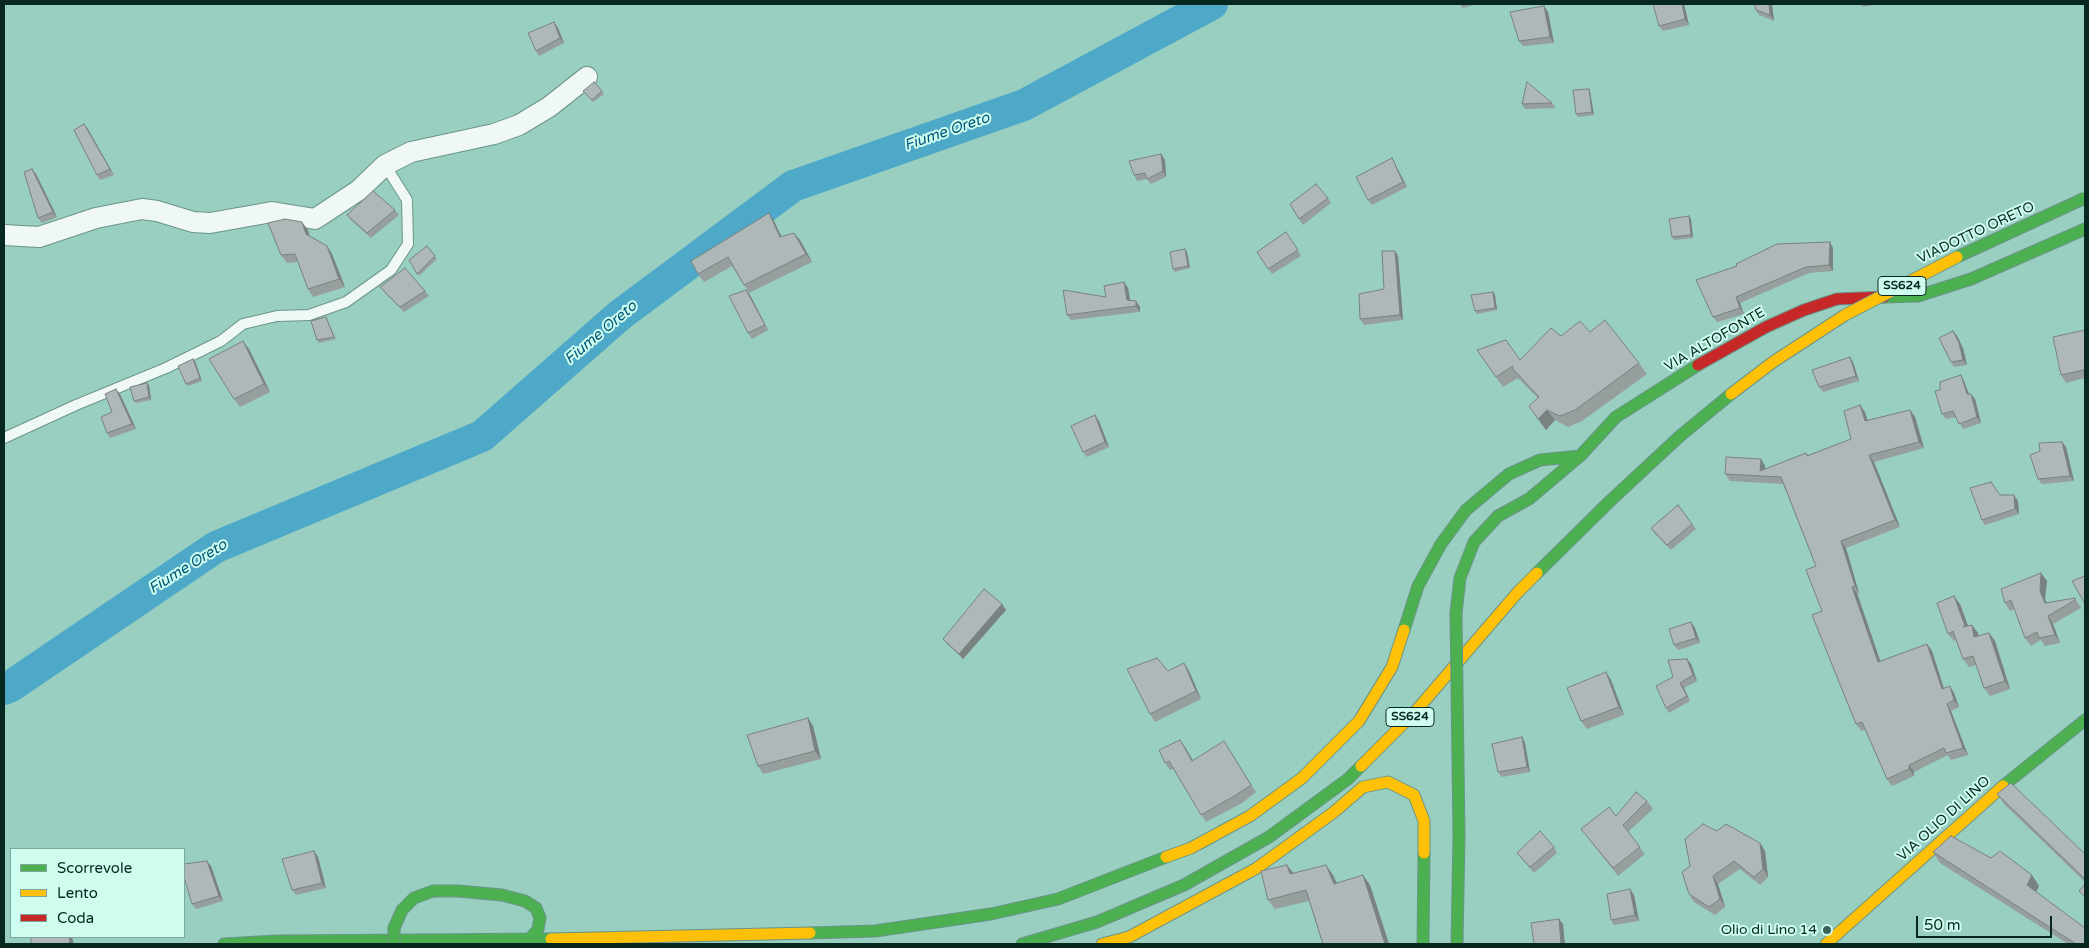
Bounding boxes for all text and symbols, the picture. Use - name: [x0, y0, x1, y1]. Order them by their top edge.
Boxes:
- water label: Fiume Oreto: [902, 109, 992, 155]
- street label: VIADOTTO ORETO: [1915, 199, 2037, 267]
- road number: SS624: [1878, 276, 1926, 296]
- water label: Fiume Oreto: [561, 298, 641, 368]
- street label: VIA ALTOFONTE: [1662, 304, 1768, 376]
- water label: Fiume Oreto: [146, 536, 230, 598]
- road number: SS624: [1386, 708, 1434, 726]
- street label: VIA OLIO DI LINO: [1894, 773, 1994, 865]
- legend: [10, 848, 185, 938]
- text: Scorrevole: [57, 859, 132, 877]
- text: Lento: [57, 884, 98, 902]
- scale bar: [1919, 906, 2055, 938]
- text: Coda: [57, 909, 94, 927]
- text: 50 m: [1924, 916, 1961, 934]
- place label: Olio di Lino 14: [1721, 922, 1817, 938]
- marker: Olio di Lino 14: [1821, 924, 1833, 936]

